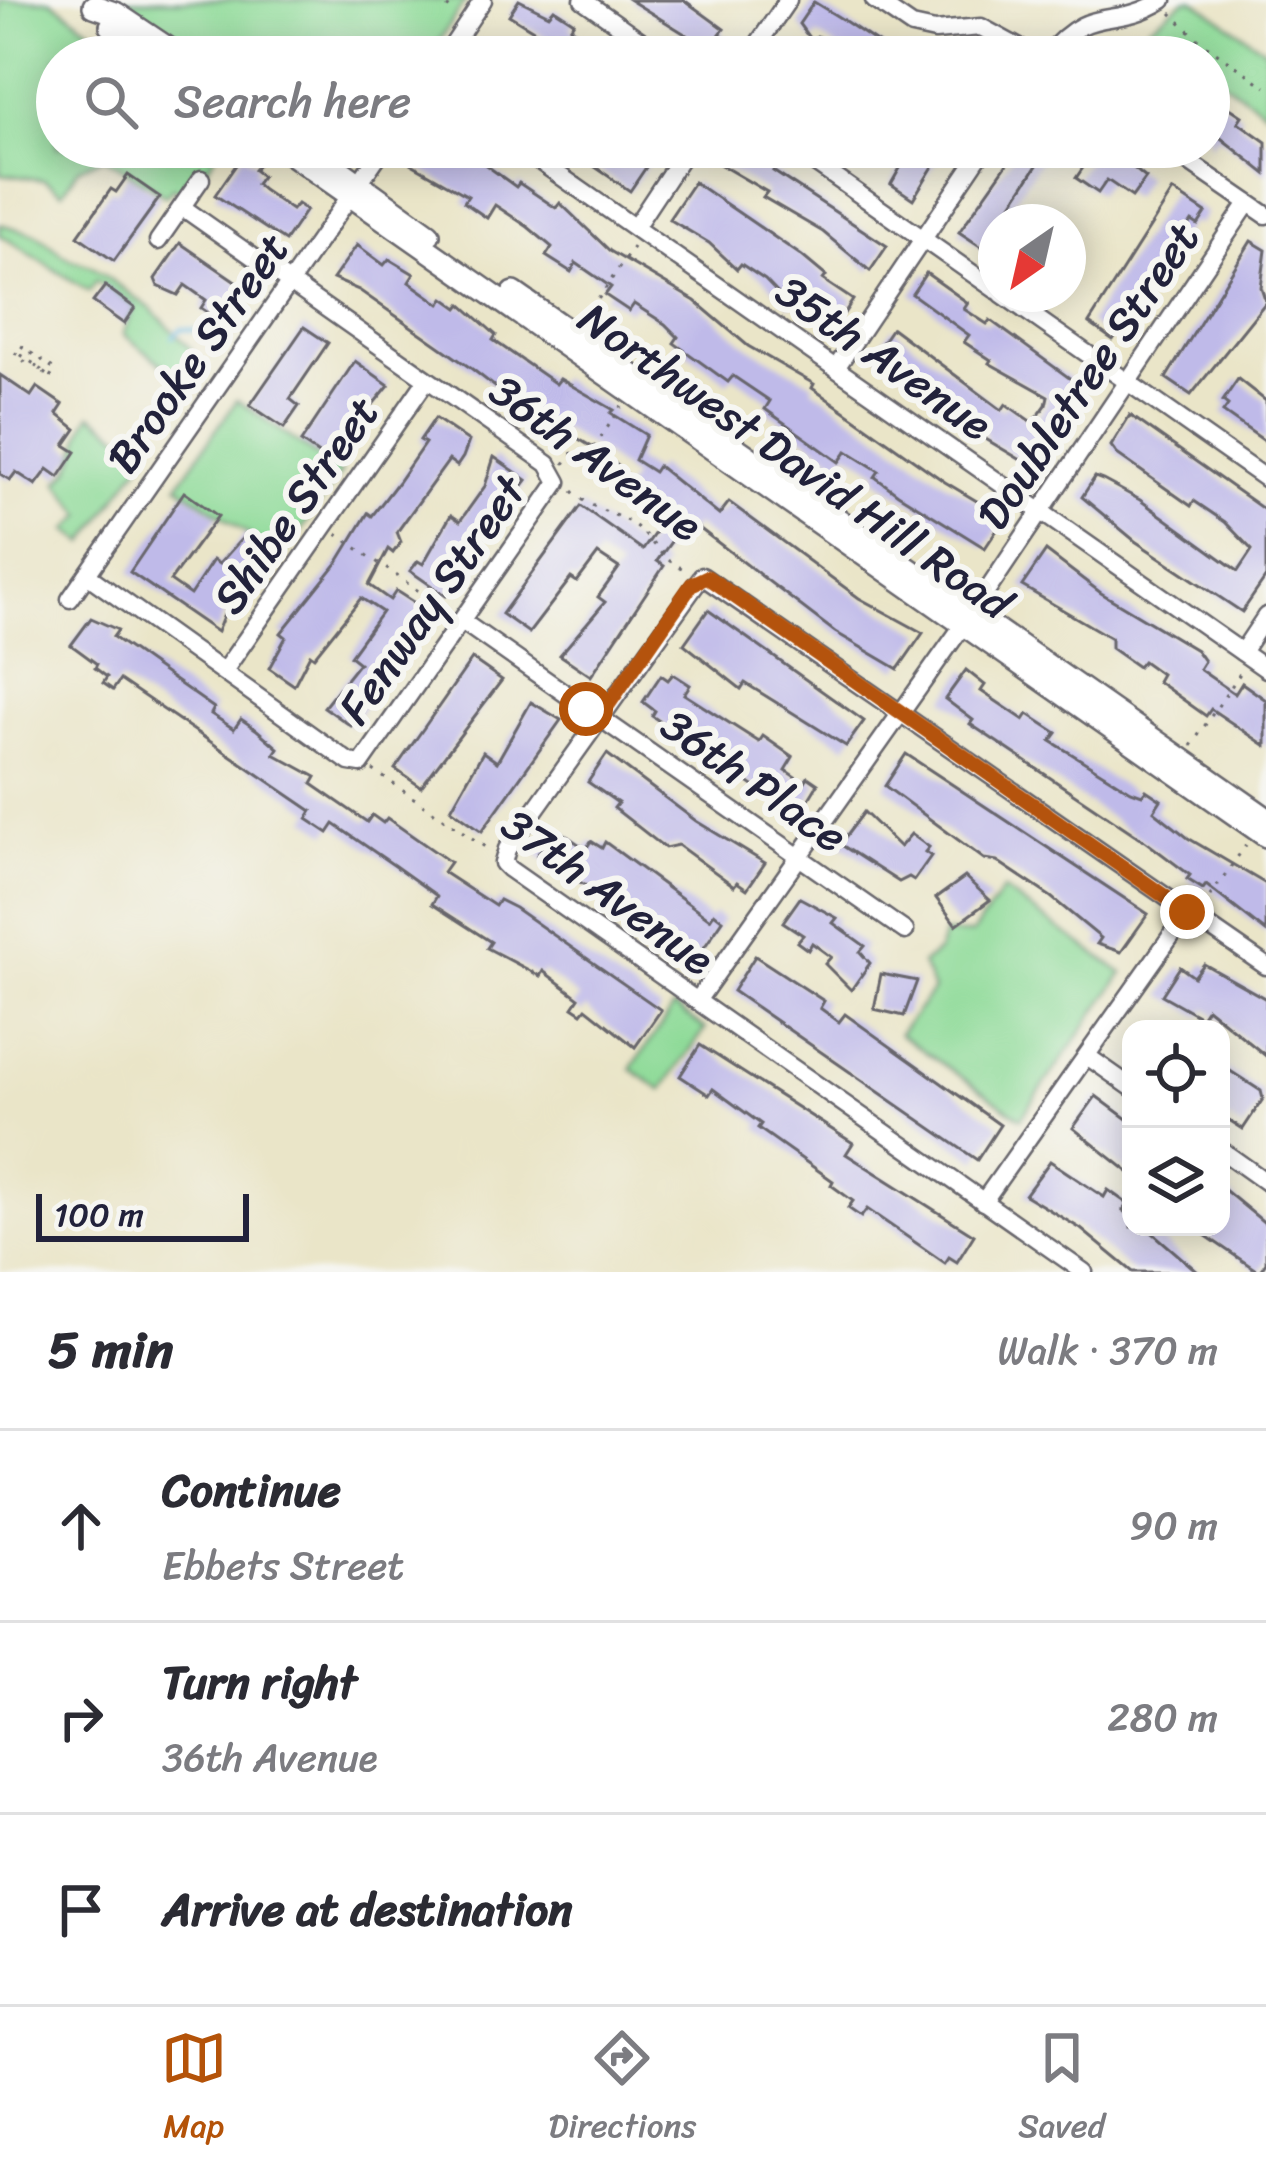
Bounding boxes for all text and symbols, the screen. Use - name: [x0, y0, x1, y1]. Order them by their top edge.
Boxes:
- search box: [36, 36, 1230, 168]
- text: Search here: [174, 62, 411, 142]
- icon: search: [78, 69, 144, 135]
- north arrow: [978, 204, 1086, 312]
- street label: Doubletree Street: [955, 205, 1221, 547]
- street label: Brooke Street: [85, 215, 311, 491]
- street label: 35th Avenue: [758, 253, 1010, 463]
- street label: Northwest David Hill Road: [561, 280, 1032, 644]
- street label: 36th Avenue: [472, 353, 720, 563]
- street label: Shibe Street: [191, 379, 401, 631]
- street label: Fenway Street: [316, 457, 549, 742]
- route start: [559, 682, 613, 736]
- street label: 36th Place: [644, 687, 864, 875]
- street label: 37th Avenue: [484, 786, 732, 998]
- route end: [1160, 885, 1214, 939]
- map controls: [1122, 1020, 1230, 1236]
- button: locate: [1122, 1020, 1230, 1128]
- button: layers: [1122, 1128, 1230, 1236]
- text: 100 m: [54, 1186, 144, 1244]
- scale bar: [36, 1188, 249, 1241]
- text: 5 min: [48, 1305, 173, 1395]
- text: Walk · 370 m: [997, 1316, 1218, 1385]
- text: Continue: [162, 1451, 341, 1531]
- text: 90 m: [1129, 1491, 1218, 1560]
- icon: ahead: [48, 1493, 114, 1559]
- text: Ebbets Street: [162, 1531, 404, 1600]
- text: Turn right: [162, 1643, 357, 1723]
- text: 280 m: [1107, 1683, 1218, 1752]
- icon: right: [48, 1685, 114, 1751]
- text: 36th Avenue: [162, 1723, 378, 1792]
- text: Arrive at destination: [162, 1870, 572, 1950]
- icon: arrive: [48, 1877, 114, 1943]
- tab: Map: [161, 2025, 227, 2155]
- tab: Directions: [549, 2025, 696, 2155]
- tab: Saved: [1018, 2025, 1105, 2155]

